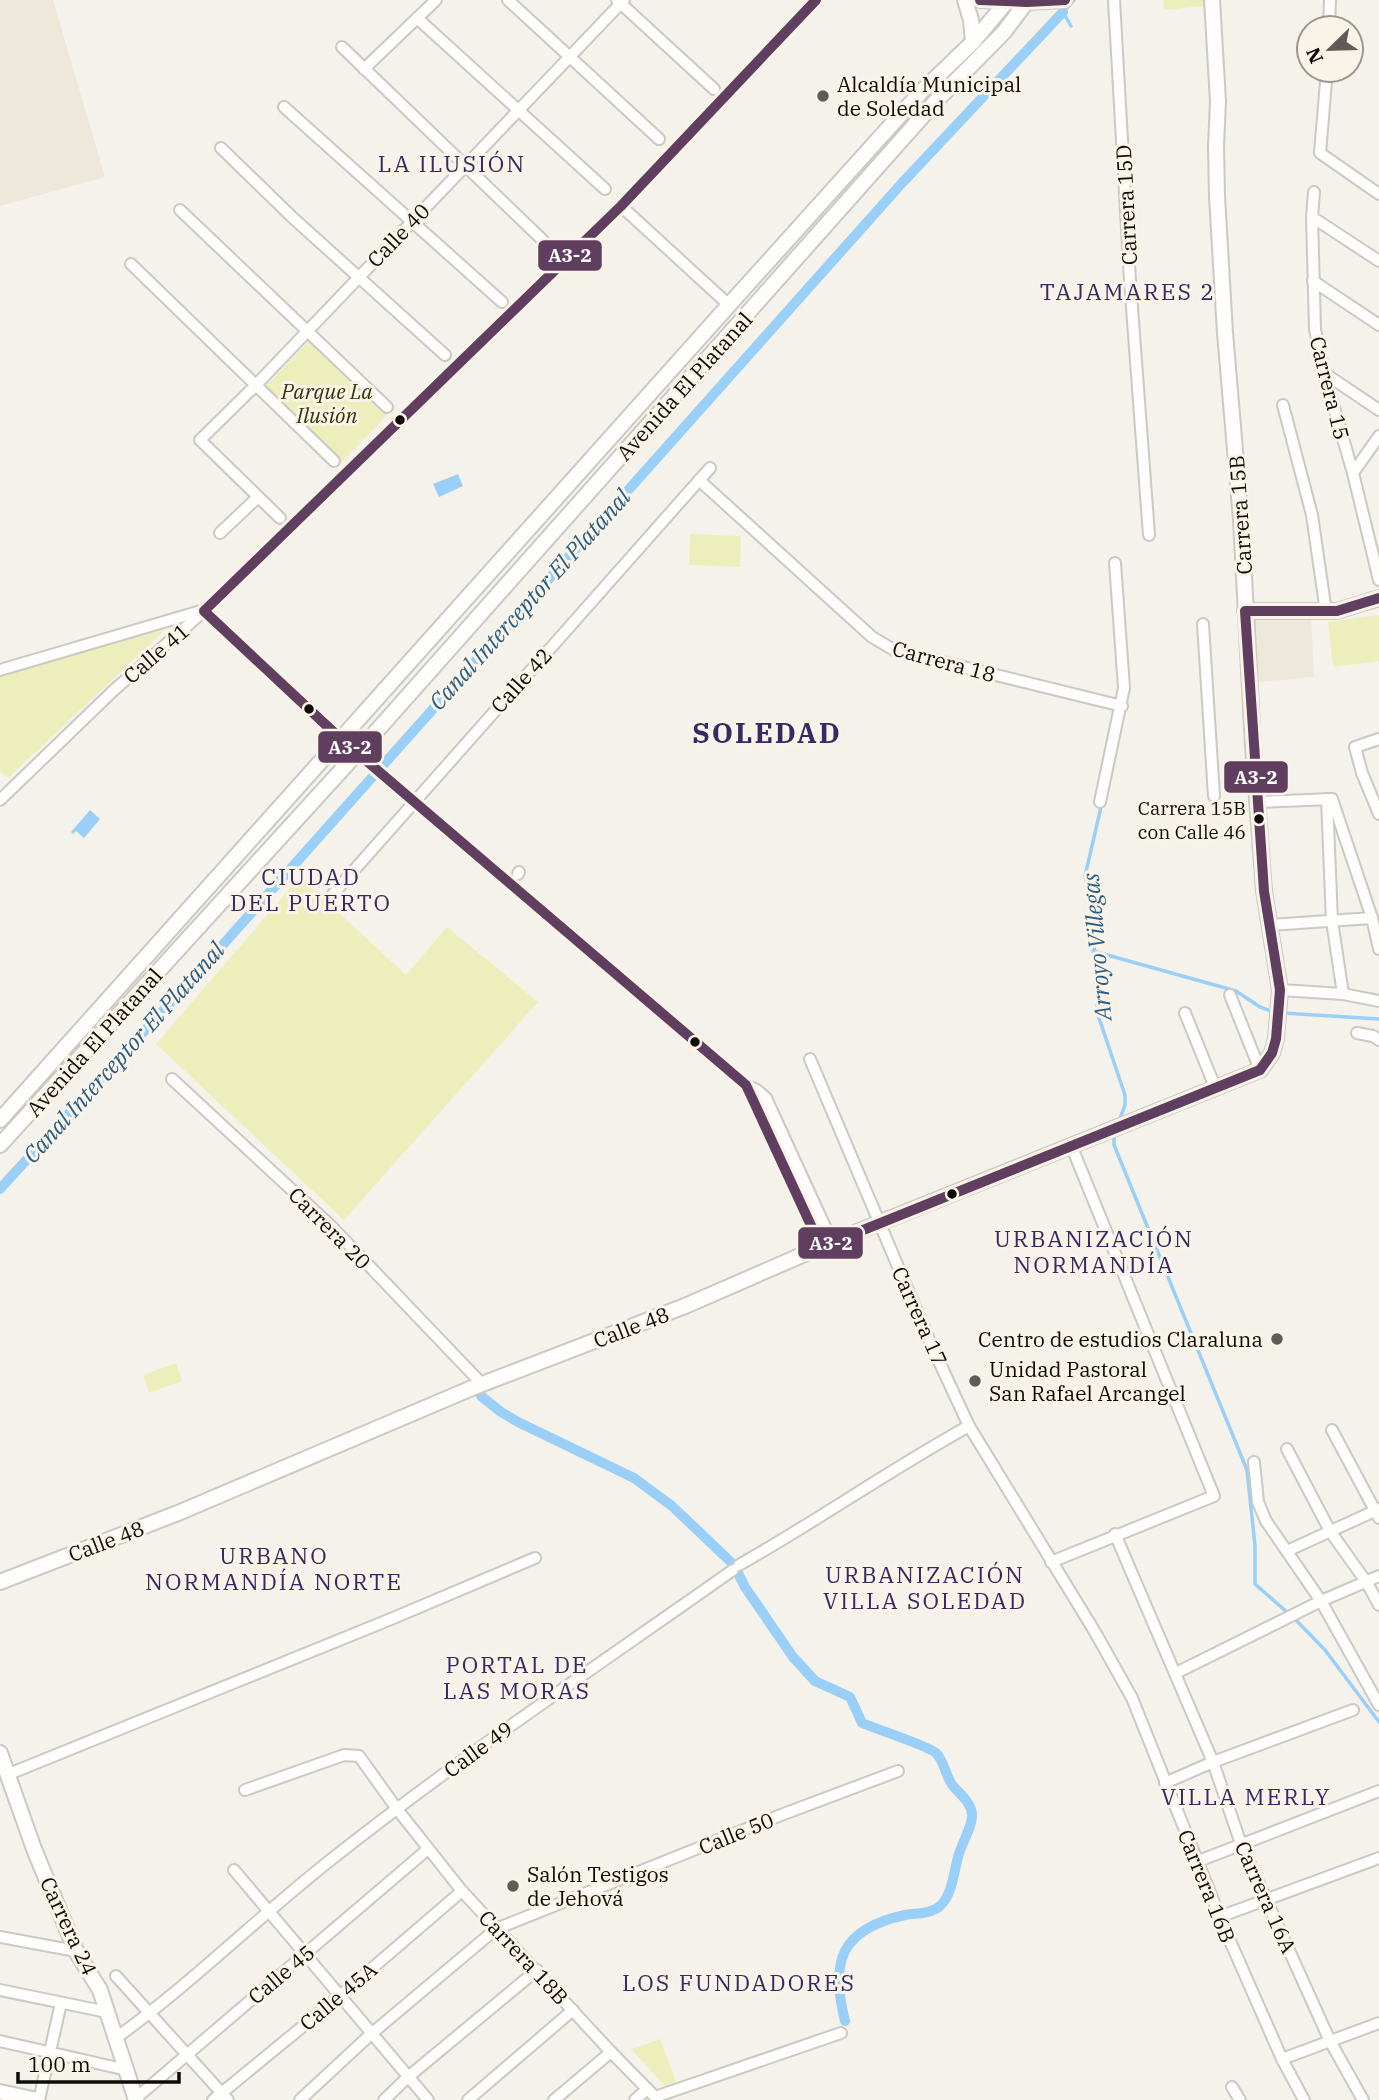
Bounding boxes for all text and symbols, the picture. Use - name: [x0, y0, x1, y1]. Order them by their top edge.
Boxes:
- north arrow: [1295, 14, 1365, 84]
- text: N: [1300, 44, 1328, 67]
- place label: Alcaldía Municipal de Soledad: [837, 70, 1021, 122]
- marker: Alcaldía Municipal de Soledad: [815, 88, 831, 104]
- street label: Carrera 15D: [1109, 144, 1143, 266]
- district label: LA ILUSIÓN: [378, 148, 526, 178]
- street label: Calle 40: [361, 197, 435, 273]
- line badge: A3-2: [537, 239, 603, 272]
- text: A3-2: [548, 243, 592, 267]
- district label: TAJAMARES 2: [1040, 276, 1216, 306]
- street label: Avenida El Platanal: [610, 306, 758, 466]
- street label: Carrera 15: [1304, 333, 1356, 443]
- park label: Parque La Ilusión: [280, 377, 373, 429]
- unlabelled marker: [393, 413, 407, 427]
- street label: Carrera 15B: [1222, 454, 1258, 576]
- water label: Canal Interceptor El Platanal: [422, 482, 637, 716]
- street label: Calle 41: [117, 617, 195, 689]
- street label: Carrera 18: [889, 634, 999, 688]
- street label: Calle 42: [484, 641, 558, 719]
- unlabelled marker: [302, 702, 316, 716]
- district label: SOLEDAD: [692, 714, 842, 751]
- line badge: A3-2: [317, 730, 383, 764]
- text: A3-2: [328, 735, 372, 759]
- line badge: A3-2: [1223, 760, 1289, 794]
- text: A3-2: [1234, 765, 1278, 789]
- place label: Carrera 15B con Calle 46: [1138, 796, 1246, 844]
- marker: Carrera 15B con Calle 46: [1252, 812, 1266, 826]
- district label: CIUDAD DEL PUERTO: [230, 861, 392, 917]
- water label: Arroyo Villegas: [1075, 872, 1118, 1024]
- water label: Canal Interceptor El Platanal: [16, 935, 231, 1169]
- street label: Avenida El Platanal: [20, 962, 168, 1122]
- unlabelled marker: [688, 1035, 702, 1049]
- street label: Carrera 20: [283, 1181, 377, 1275]
- unlabelled marker: [945, 1187, 959, 1201]
- district label: URBANIZACIÓN NORMANDÍA: [994, 1223, 1194, 1279]
- line badge: A3-2: [797, 1226, 864, 1260]
- text: A3-2: [809, 1231, 853, 1255]
- street label: Carrera 17: [886, 1262, 954, 1370]
- street label: Calle 48: [589, 1300, 673, 1354]
- place label: Centro de estudios Claraluna: [978, 1325, 1263, 1353]
- marker: Centro de estudios Claraluna: [1269, 1331, 1285, 1347]
- place label: Unidad Pastoral San Rafael Arcangel: [989, 1355, 1186, 1407]
- marker: Unidad Pastoral San Rafael Arcangel: [967, 1373, 983, 1389]
- street label: Calle 48: [64, 1514, 148, 1568]
- district label: URBANO NORMANDÍA NORTE: [145, 1540, 403, 1596]
- district label: URBANIZACIÓN VILLA SOLEDAD: [823, 1559, 1027, 1615]
- district label: PORTAL DE LAS MORAS: [443, 1649, 591, 1705]
- street label: Calle 49: [438, 1715, 518, 1783]
- district label: VILLA MERLY: [1161, 1781, 1331, 1811]
- street label: Calle 50: [694, 1805, 778, 1861]
- street label: Carrera 16B: [1172, 1825, 1242, 1947]
- street label: Carrera 16A: [1229, 1836, 1303, 1958]
- place label: Salón Testigos de Jehová: [527, 1860, 669, 1912]
- street label: Carrera 24: [34, 1872, 104, 1980]
- marker: Salón Testigos de Jehová: [505, 1878, 521, 1894]
- street label: Carrera 18B: [473, 1904, 575, 2010]
- street label: Calle 45: [242, 1938, 320, 2010]
- street label: Calle 45A: [293, 1955, 383, 2037]
- district label: LOS FUNDADORES: [622, 1967, 856, 1997]
- scale bar: [18, 2040, 178, 2084]
- text: 100 m: [28, 2050, 91, 2078]

